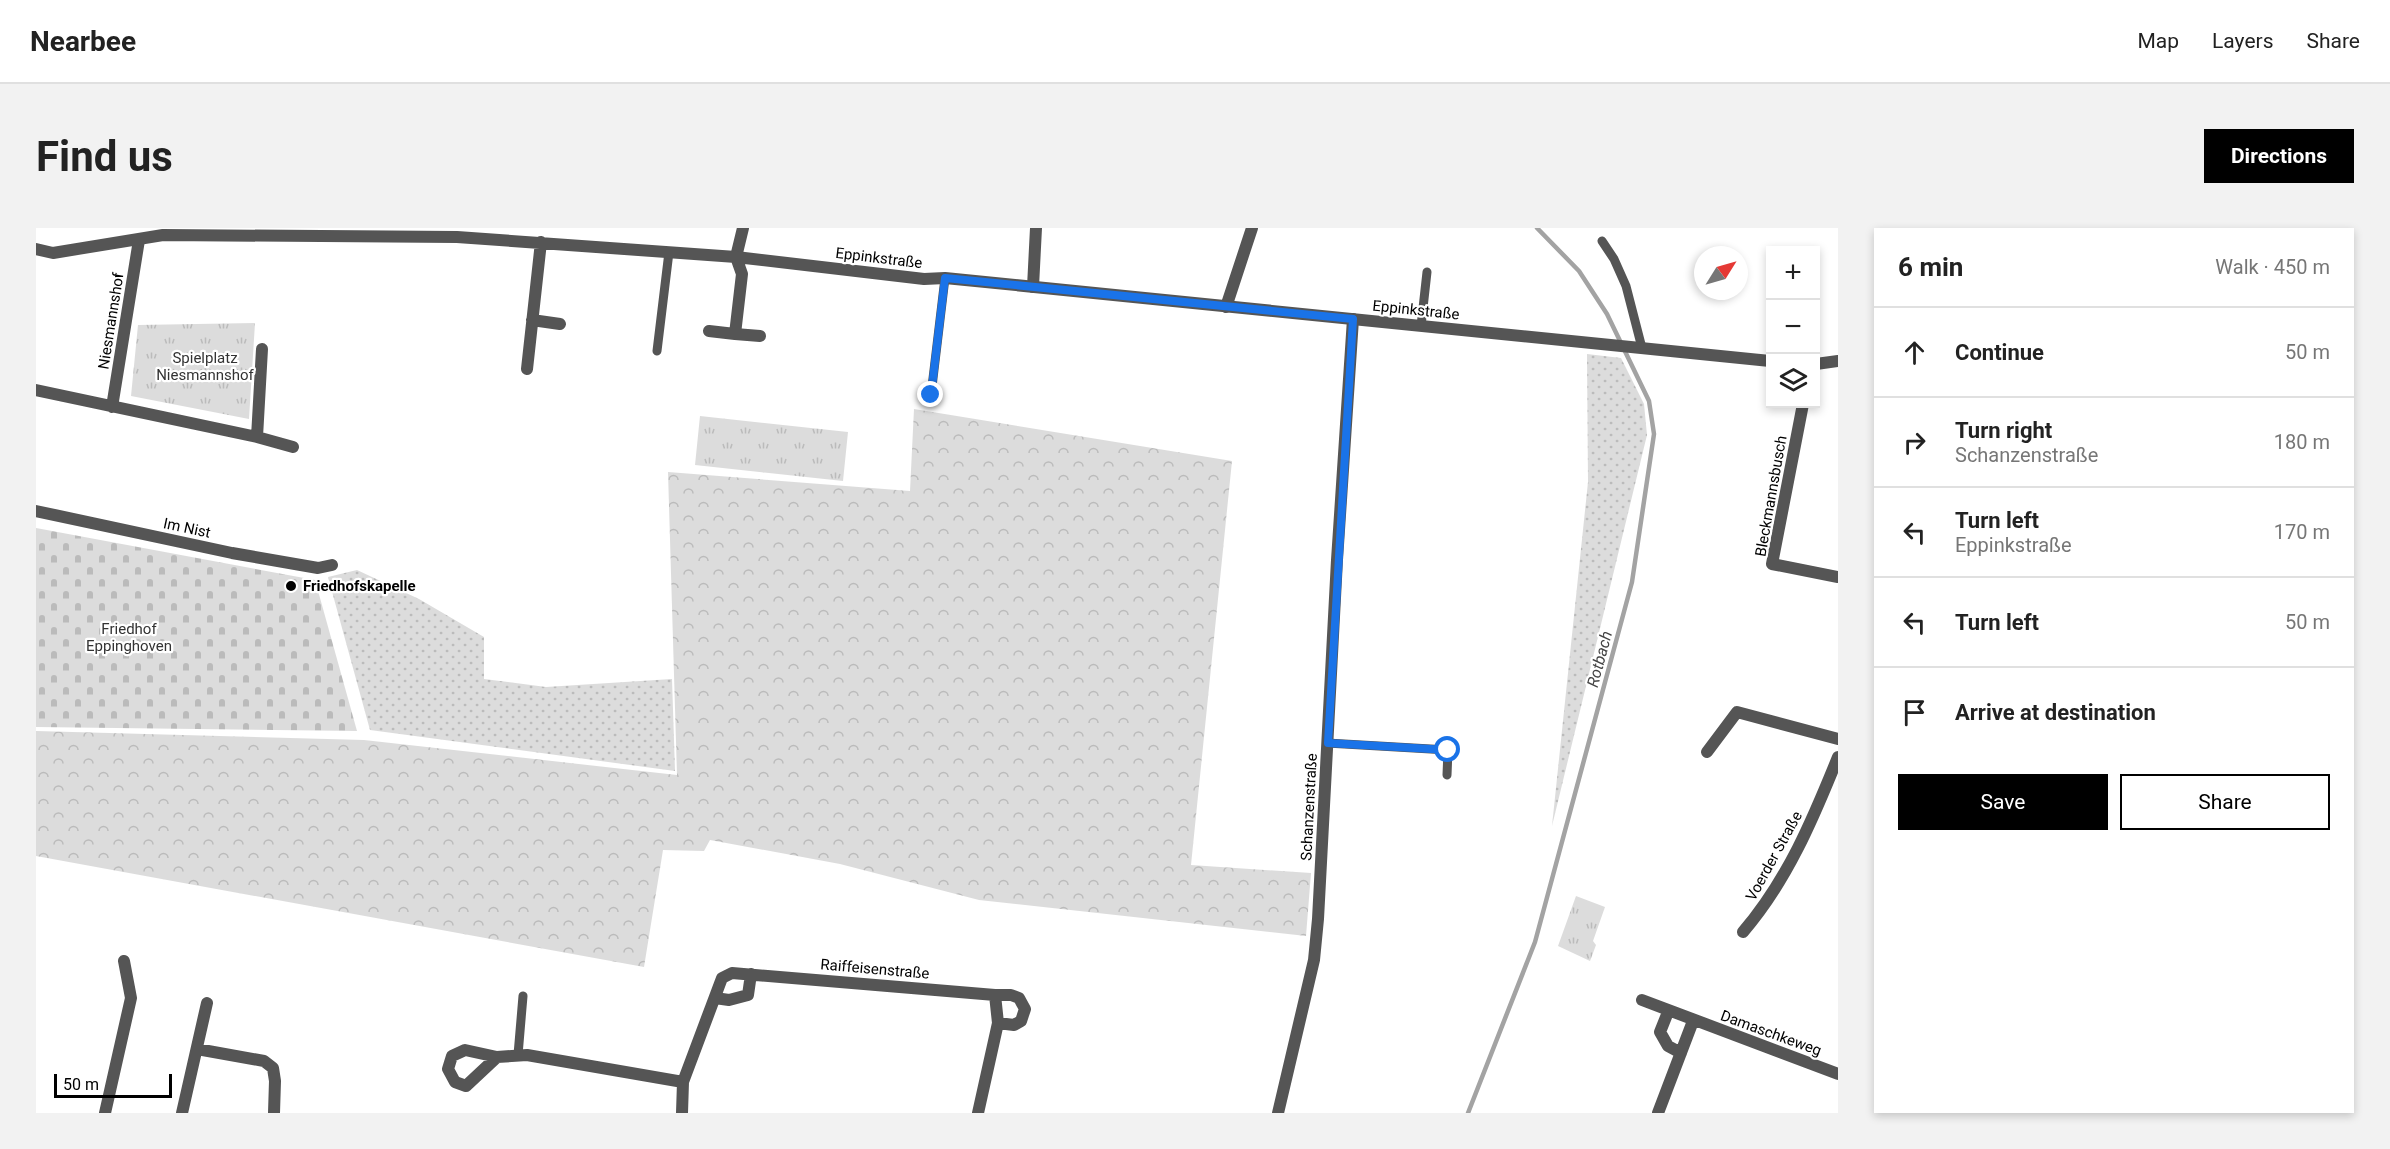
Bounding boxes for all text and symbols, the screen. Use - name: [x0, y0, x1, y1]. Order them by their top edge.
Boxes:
- text: Nearbee: [30, 25, 136, 58]
- text: Map: [2137, 29, 2179, 53]
- text: Layers: [2212, 29, 2273, 53]
- text: Share: [2306, 29, 2360, 53]
- button: Directions: [2204, 129, 2354, 183]
- text: Find us: [36, 132, 173, 181]
- street label: Eppinkstraße: [835, 244, 923, 272]
- north arrow: [1694, 246, 1748, 300]
- map controls: [1766, 246, 1820, 408]
- button: +: [1766, 246, 1820, 300]
- text: 6 min: [1898, 252, 1963, 282]
- text: Walk · 450 m: [2215, 255, 2330, 279]
- street label: Niesmannshof: [94, 271, 128, 371]
- street label: Eppinkstraße: [1372, 296, 1460, 324]
- button: −: [1766, 300, 1820, 354]
- icon: ahead: [1898, 336, 1931, 369]
- text: Continue: [1955, 340, 2044, 365]
- text: 50 m: [2285, 340, 2330, 364]
- park label: Spielplatz Niesmannshof: [156, 349, 255, 384]
- button: layers: [1766, 354, 1820, 408]
- route end: [917, 381, 943, 407]
- text: Turn right: [1955, 418, 2052, 443]
- icon: right: [1898, 426, 1931, 459]
- text: 180 m: [2274, 430, 2330, 454]
- street label: Bleckmannsbusch: [1751, 434, 1791, 558]
- text: Schanzenstraße: [1955, 443, 2098, 467]
- text: Turn left: [1955, 508, 2039, 533]
- street label: Im Nist: [162, 514, 212, 542]
- icon: left: [1898, 516, 1931, 549]
- text: 170 m: [2274, 520, 2330, 544]
- text: Eppinkstraße: [1955, 533, 2072, 557]
- place label: Friedhofskapelle: [303, 577, 416, 595]
- marker: Friedhofskapelle: [284, 579, 298, 593]
- icon: left: [1898, 606, 1931, 639]
- text: Turn left: [1955, 610, 2039, 635]
- text: 50 m: [2285, 610, 2330, 634]
- park label: Friedhof Eppinghoven: [86, 620, 172, 655]
- water label: Rotbach: [1583, 629, 1616, 689]
- icon: arrive: [1898, 696, 1931, 729]
- text: Arrive at destination: [1955, 700, 2156, 725]
- route start: [1434, 736, 1460, 762]
- street label: Schanzenstraße: [1297, 753, 1321, 861]
- button: Save: [1898, 774, 2108, 830]
- button: Share: [2120, 774, 2330, 830]
- street label: Voerder Straße: [1742, 808, 1806, 904]
- street label: Raiffeisenstraße: [820, 955, 930, 983]
- street label: Damaschkeweg: [1718, 1006, 1824, 1060]
- scale bar: [54, 1071, 172, 1098]
- text: 50 m: [63, 1075, 99, 1094]

